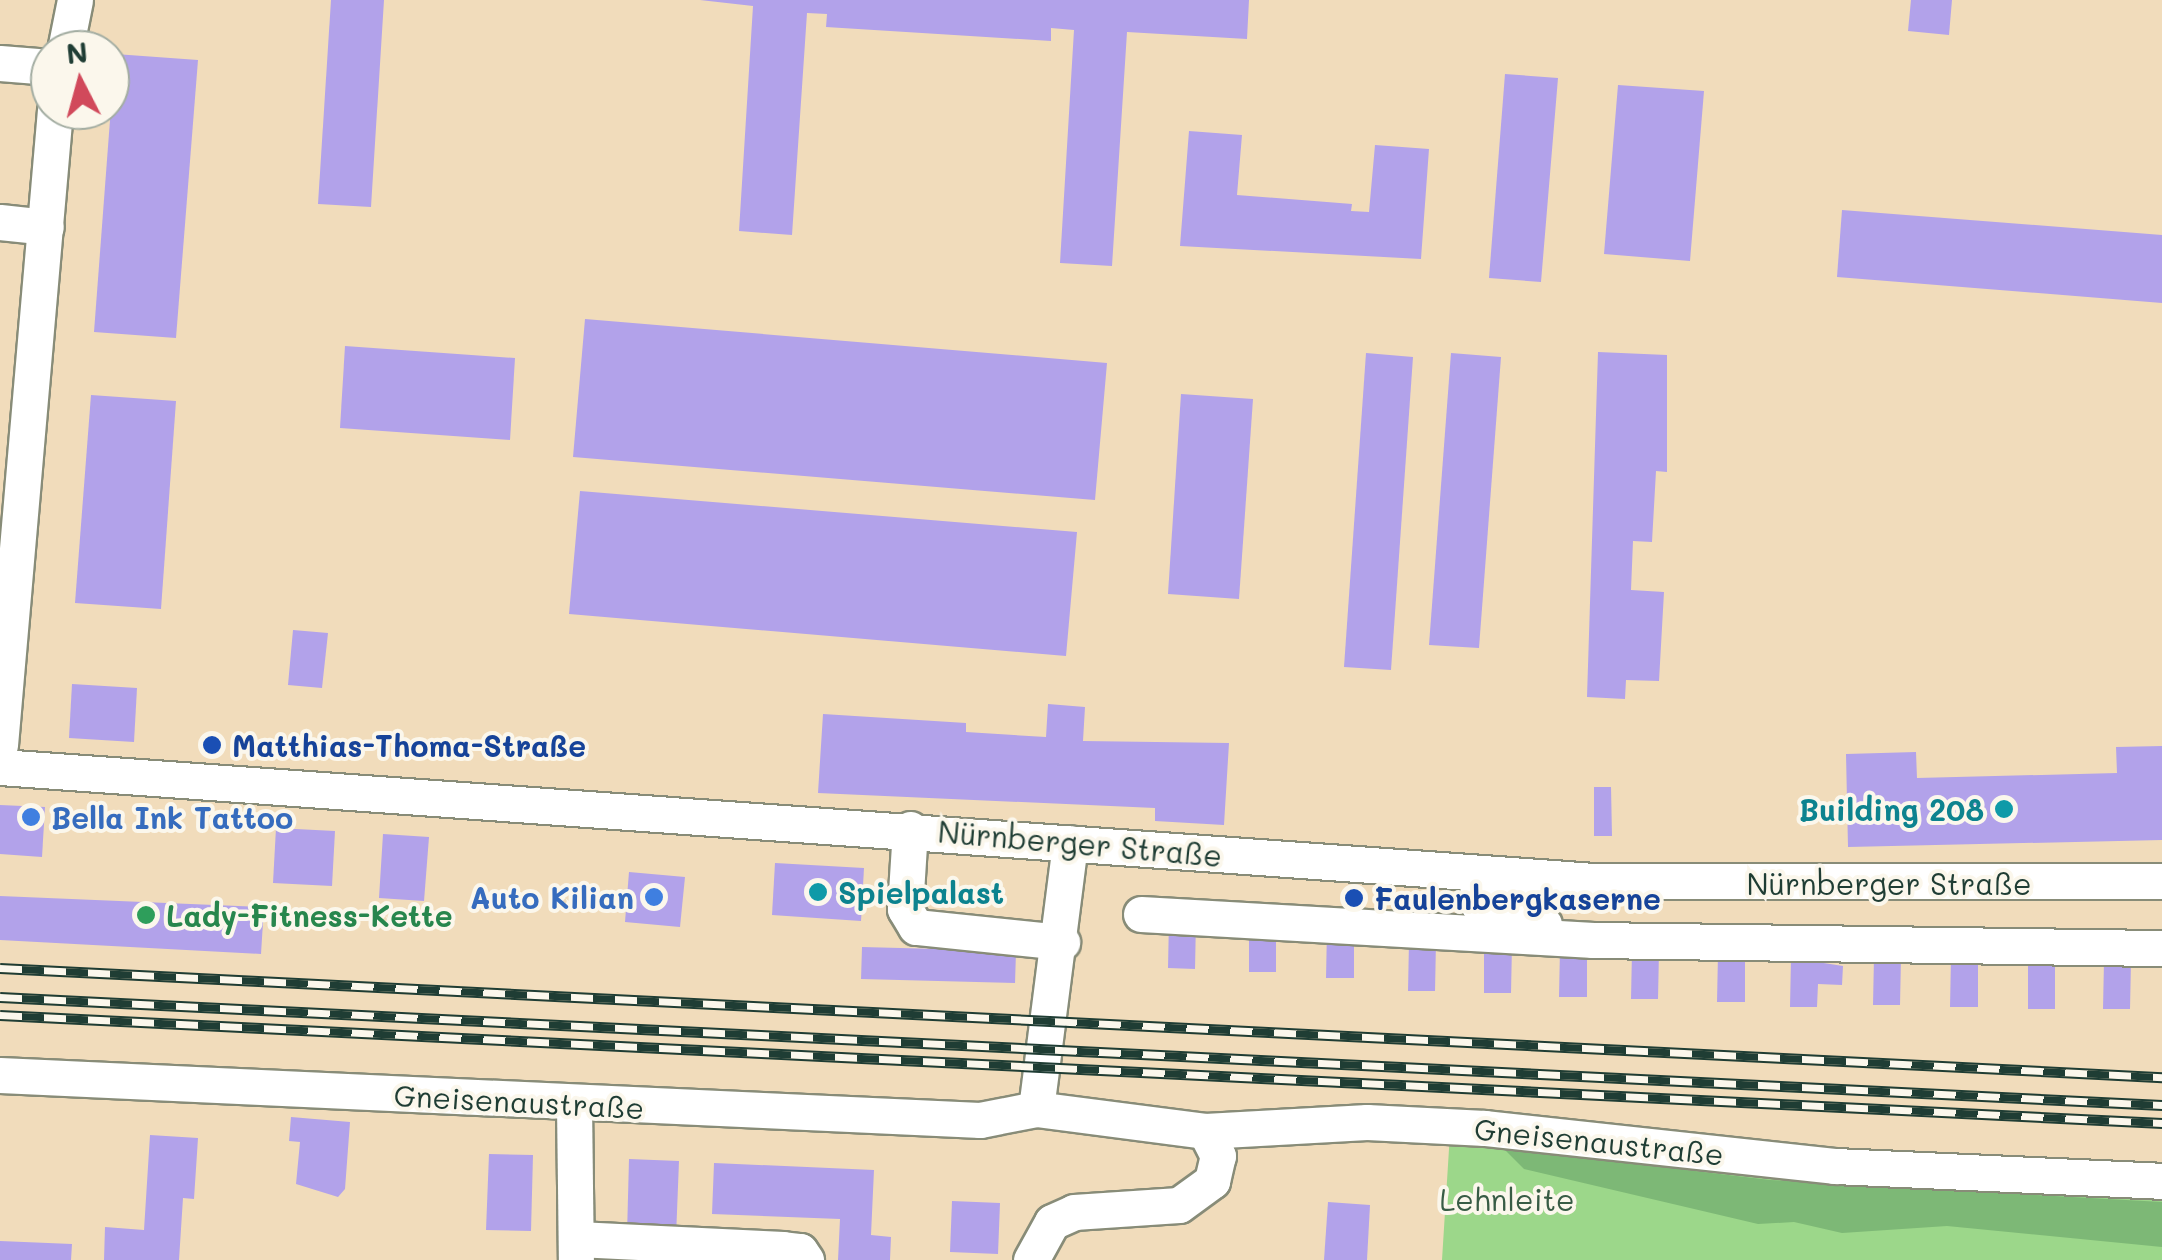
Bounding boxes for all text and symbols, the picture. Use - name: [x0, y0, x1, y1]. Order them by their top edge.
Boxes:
- north arrow: [30, 30, 130, 130]
- text: N: [65, 33, 90, 71]
- place label: Matthias-Thoma-Straße: [232, 727, 586, 763]
- marker: Matthias-Thoma-Straße: [201, 734, 223, 756]
- place label: Building 208: [1799, 791, 1984, 827]
- marker: Building 208: [1993, 798, 2015, 820]
- place label: Bella Ink Tattoo: [51, 799, 293, 835]
- marker: Bella Ink Tattoo: [20, 806, 42, 828]
- street label: Nürnberger Straße: [936, 813, 1224, 873]
- street label: Nürnberger Straße: [1746, 865, 2032, 901]
- place label: Spielpalast: [838, 874, 1004, 910]
- place label: Auto Kilian: [470, 879, 634, 915]
- place label: Faulenbergkaserne: [1374, 880, 1661, 916]
- marker: Spielpalast: [807, 881, 829, 903]
- marker: Auto Kilian: [643, 886, 665, 908]
- marker: Faulenbergkaserne: [1343, 887, 1365, 909]
- place label: Lady-Fitness-Kette: [166, 897, 453, 933]
- marker: Lady-Fitness-Kette: [135, 904, 157, 926]
- street label: Gneisenaustraße: [393, 1076, 645, 1126]
- street label: Gneisenaustraße: [1473, 1110, 1725, 1172]
- park label: Lehnleite: [1440, 1181, 1574, 1217]

